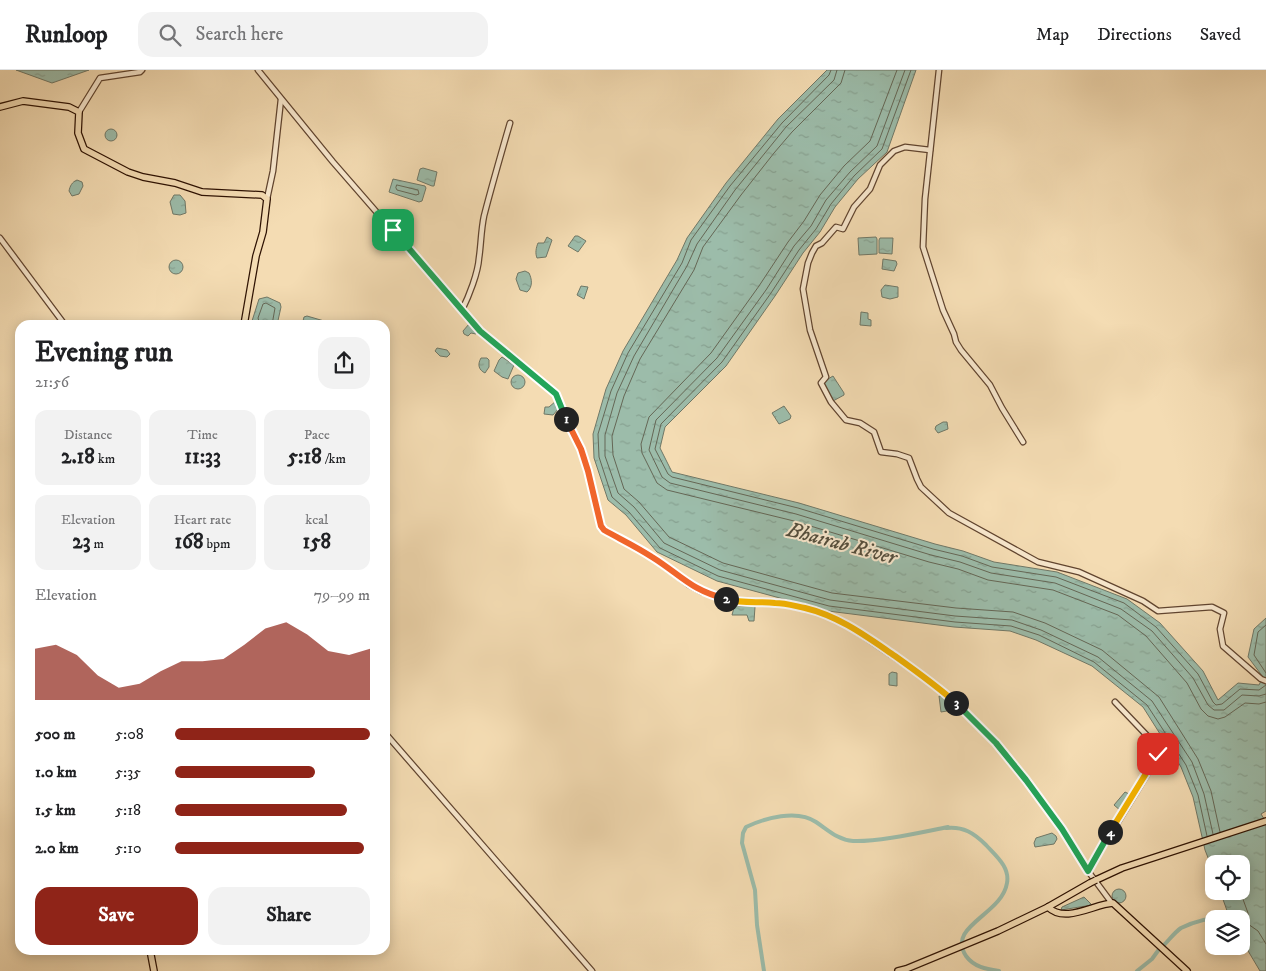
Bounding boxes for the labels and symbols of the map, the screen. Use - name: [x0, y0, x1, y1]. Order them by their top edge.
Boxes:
- pin: [372, 209, 414, 251]
- pin: 1: [554, 406, 578, 432]
- water label: Bhairab River: [783, 517, 901, 571]
- pin: 2: [714, 586, 738, 612]
- pin: 3: [944, 690, 968, 716]
- pin: [1137, 733, 1179, 775]
- pin: 4: [1098, 820, 1122, 844]

